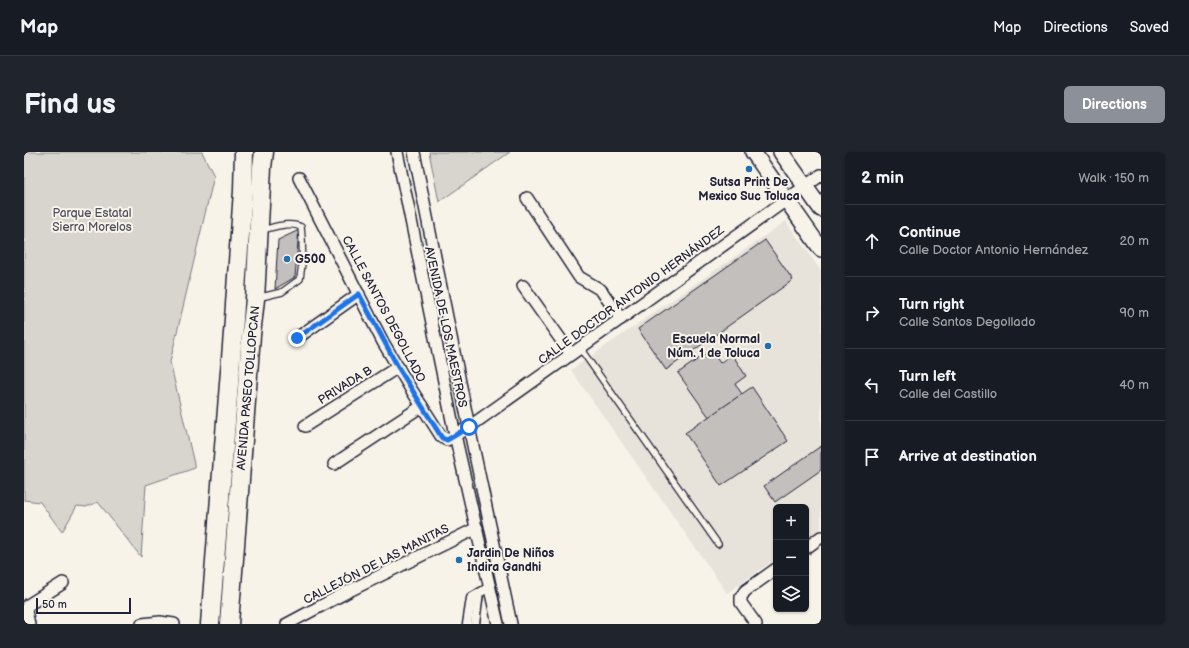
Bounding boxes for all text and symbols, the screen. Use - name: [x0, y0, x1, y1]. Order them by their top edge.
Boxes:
- text: Map: [20, 16, 58, 39]
- text: Map: [993, 19, 1021, 36]
- text: Directions: [1043, 19, 1108, 36]
- text: Saved: [1130, 19, 1169, 36]
- button: Directions: [1064, 86, 1165, 123]
- text: Find us: [24, 88, 116, 121]
- marker: Sutsa Print De Mexico Suc Toluca: [744, 164, 754, 174]
- text: 2 min: [861, 168, 904, 188]
- text: Walk · 150 m: [1078, 170, 1149, 186]
- place label: Sutsa Print De Mexico Suc Toluca: [698, 175, 800, 204]
- park label: Parque Estatal Sierra Morelos: [52, 206, 132, 235]
- street label: CALLE DOCTOR ANTONIO HERNÁNDEZ: [534, 221, 728, 368]
- text: Continue: [899, 223, 961, 242]
- icon: ahead: [861, 230, 883, 252]
- street label: CALLE SANTOS DEGOLLADO: [338, 233, 429, 385]
- text: 20 m: [1119, 233, 1149, 249]
- text: Calle Doctor Antonio Hernández: [899, 242, 1088, 258]
- street label: AVENIDA DE LOS MAESTROS: [421, 245, 470, 409]
- place label: G500: [295, 252, 326, 267]
- marker: G500: [282, 254, 292, 264]
- text: Turn right: [899, 295, 964, 314]
- icon: right: [861, 302, 883, 324]
- street label: AVENIDA PASEO TOLLOPCAN: [234, 305, 263, 471]
- text: 90 m: [1120, 305, 1149, 321]
- text: Calle Santos Degollado: [899, 314, 1036, 330]
- route end: [288, 329, 306, 347]
- place label: Escuela Normal Núm. 1 de Toluca: [667, 332, 760, 361]
- marker: Escuela Normal Núm. 1 de Toluca: [763, 341, 773, 351]
- street label: PRIVADA B: [316, 363, 375, 408]
- text: Turn left: [899, 367, 956, 386]
- icon: left: [861, 374, 883, 396]
- text: 40 m: [1119, 377, 1149, 393]
- text: Calle del Castillo: [899, 386, 997, 402]
- route start: [460, 418, 478, 436]
- icon: arrive: [861, 446, 883, 468]
- text: Arrive at destination: [899, 447, 1037, 466]
- map controls: [773, 504, 809, 612]
- button: +: [773, 504, 809, 540]
- street label: CALLEJÓN DE LAS MANITAS: [300, 519, 451, 608]
- button: −: [773, 540, 809, 576]
- place label: Jardin De Niños Indira Gandhi: [467, 546, 554, 575]
- marker: Jardin De Niños Indira Gandhi: [454, 555, 464, 565]
- button: layers: [773, 576, 809, 612]
- scale bar: [36, 596, 131, 615]
- text: 50 m: [42, 598, 67, 611]

